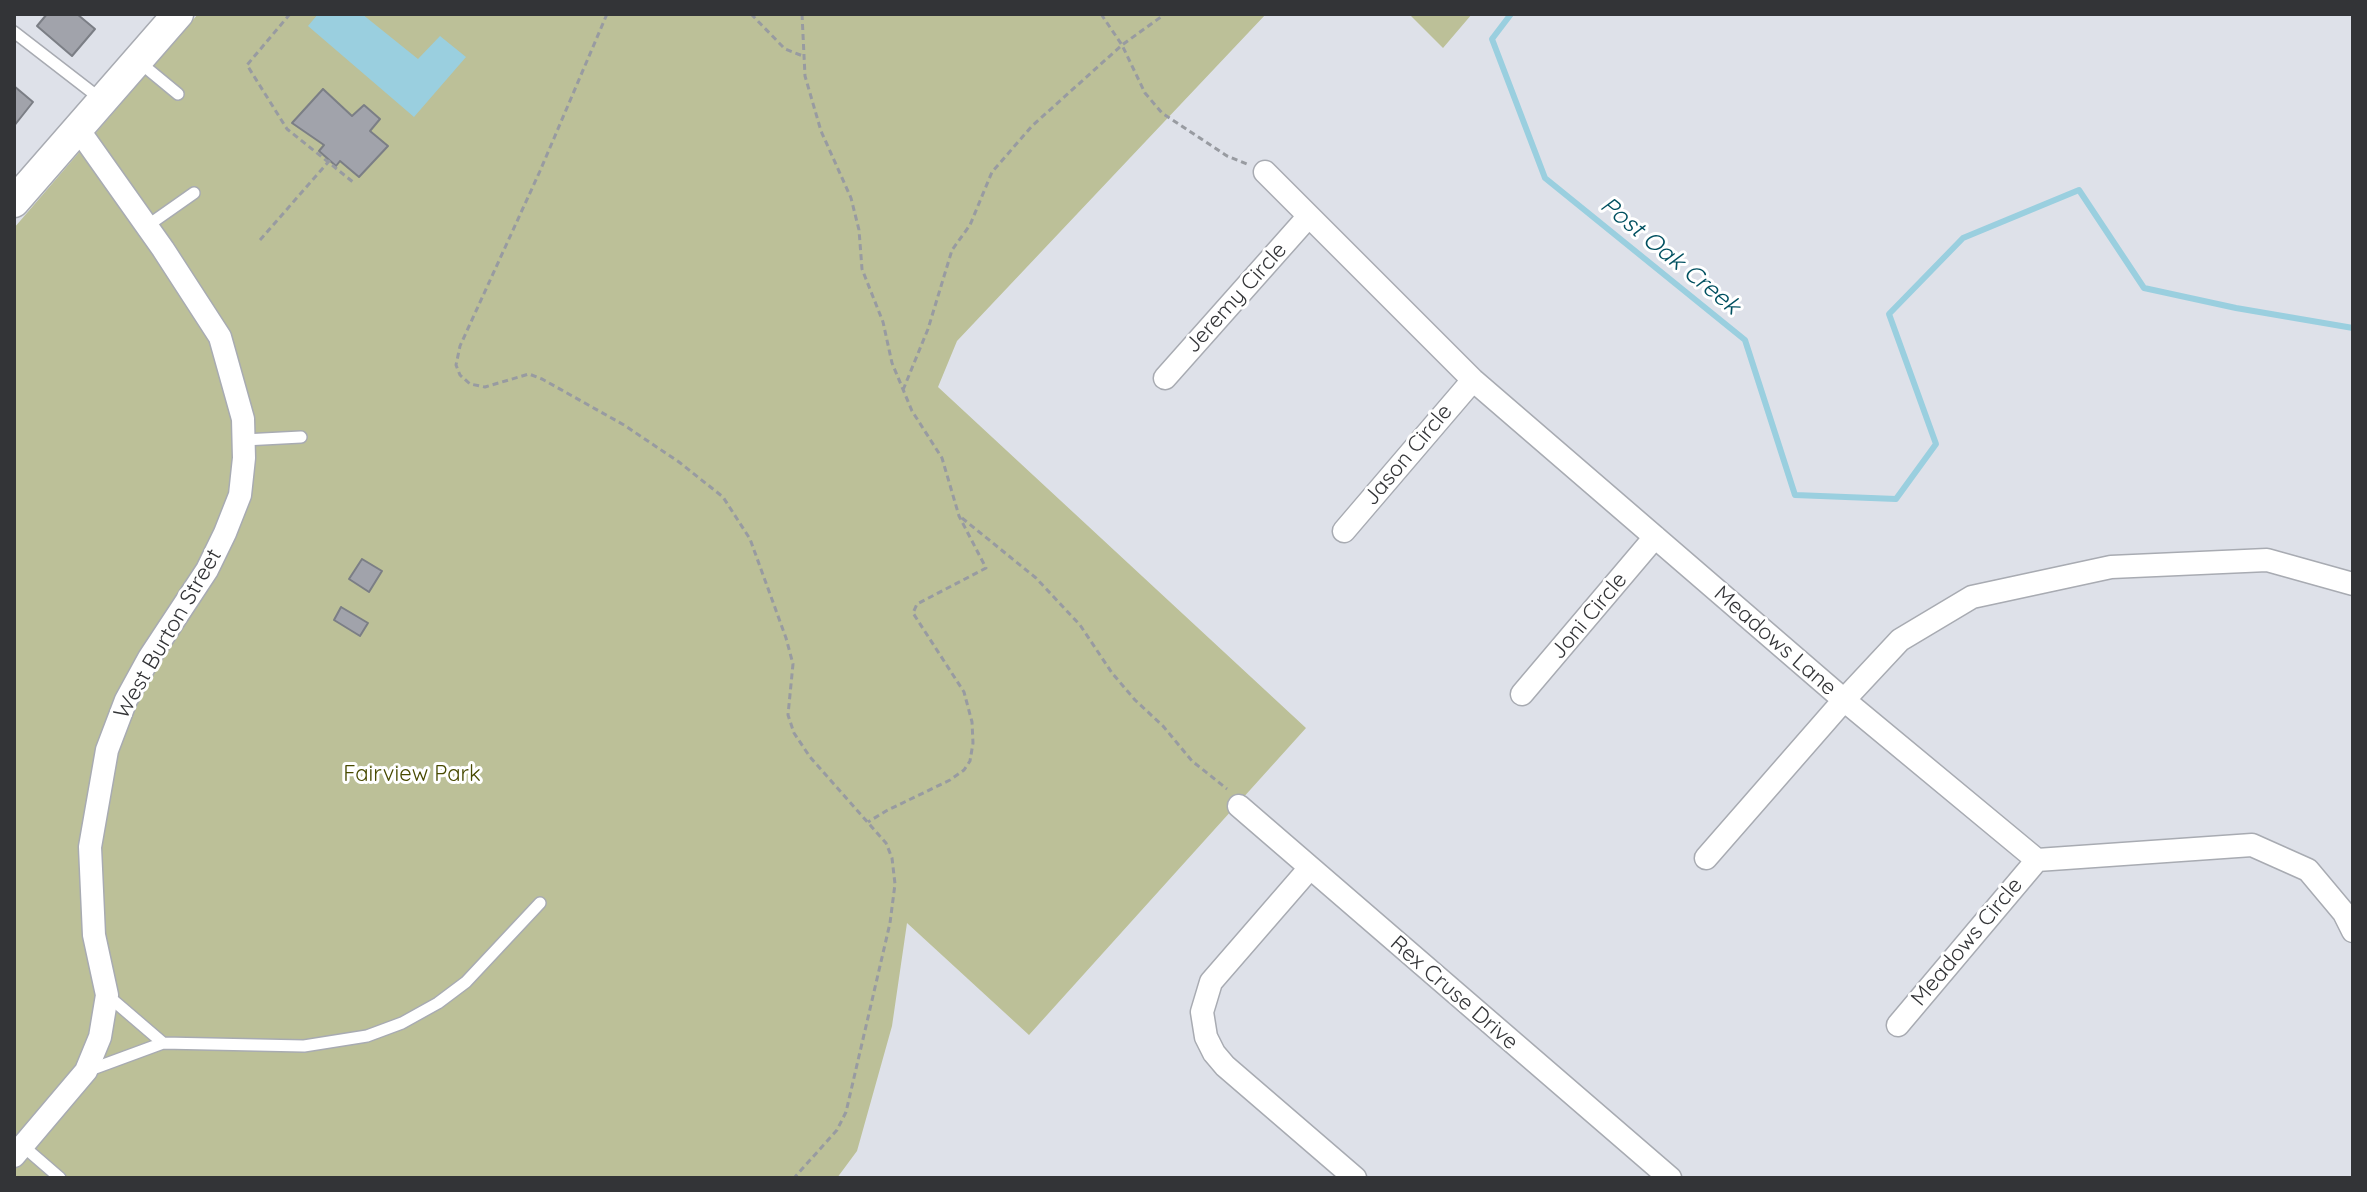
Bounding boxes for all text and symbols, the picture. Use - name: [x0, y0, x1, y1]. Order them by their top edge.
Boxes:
- water label: Post Oak Creek: [1594, 191, 1746, 321]
- street label: Jeremy Circle: [1179, 237, 1293, 359]
- street label: Jason Circle: [1358, 399, 1458, 511]
- street label: West Burton Street: [109, 544, 227, 724]
- street label: Joni Circle: [1545, 567, 1633, 665]
- street label: Meadows Lane: [1708, 581, 1842, 701]
- park label: Fairview Park: [343, 761, 481, 787]
- street label: Meadows Circle: [1906, 873, 2028, 1011]
- street label: Rex Cruse Drive: [1385, 930, 1523, 1056]

